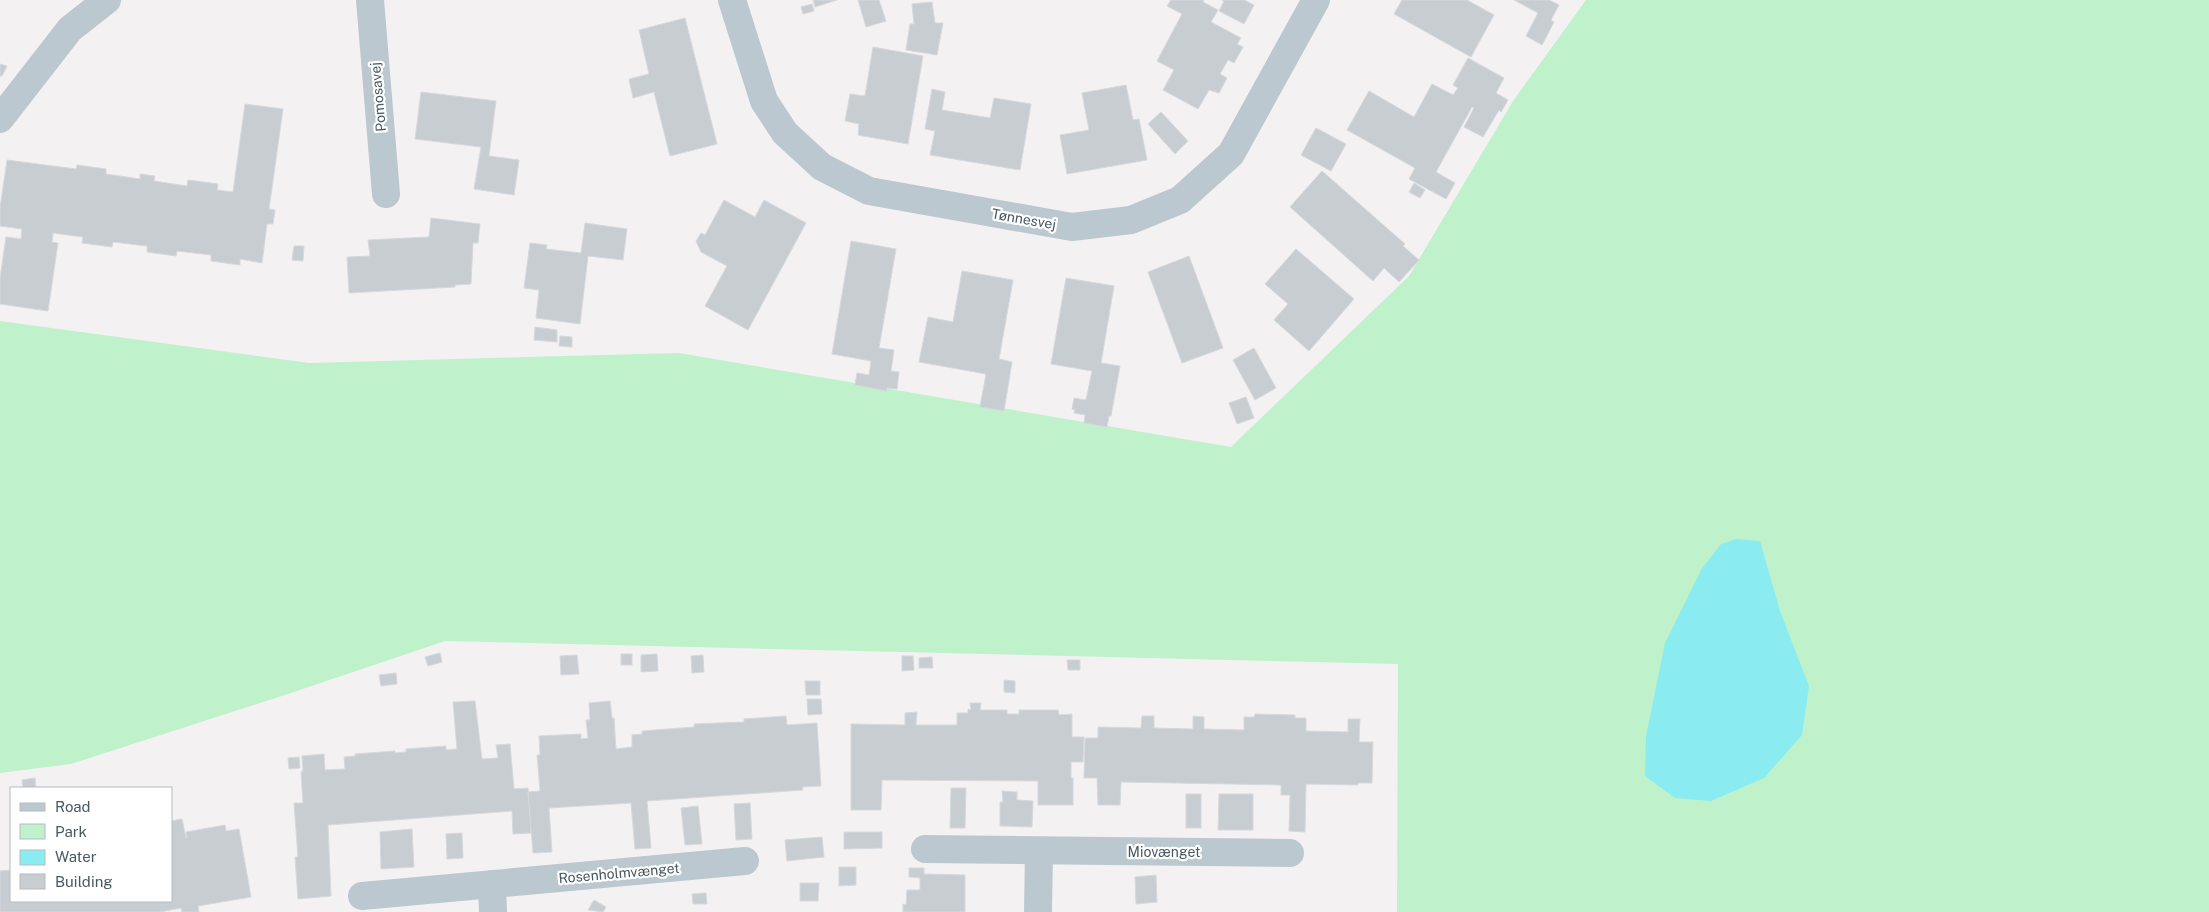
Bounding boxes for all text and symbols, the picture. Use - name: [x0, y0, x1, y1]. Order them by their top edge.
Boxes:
- street label: Pomosavej: [367, 62, 389, 132]
- street label: Tønnesvej: [991, 205, 1057, 233]
- legend: [10, 787, 172, 902]
- text: Road: [55, 798, 91, 815]
- text: Park: [55, 823, 87, 840]
- street label: Miovænget: [1128, 844, 1200, 860]
- text: Water: [55, 848, 97, 865]
- street label: Rosenholmvænget: [558, 860, 680, 886]
- text: Building: [55, 873, 113, 890]

